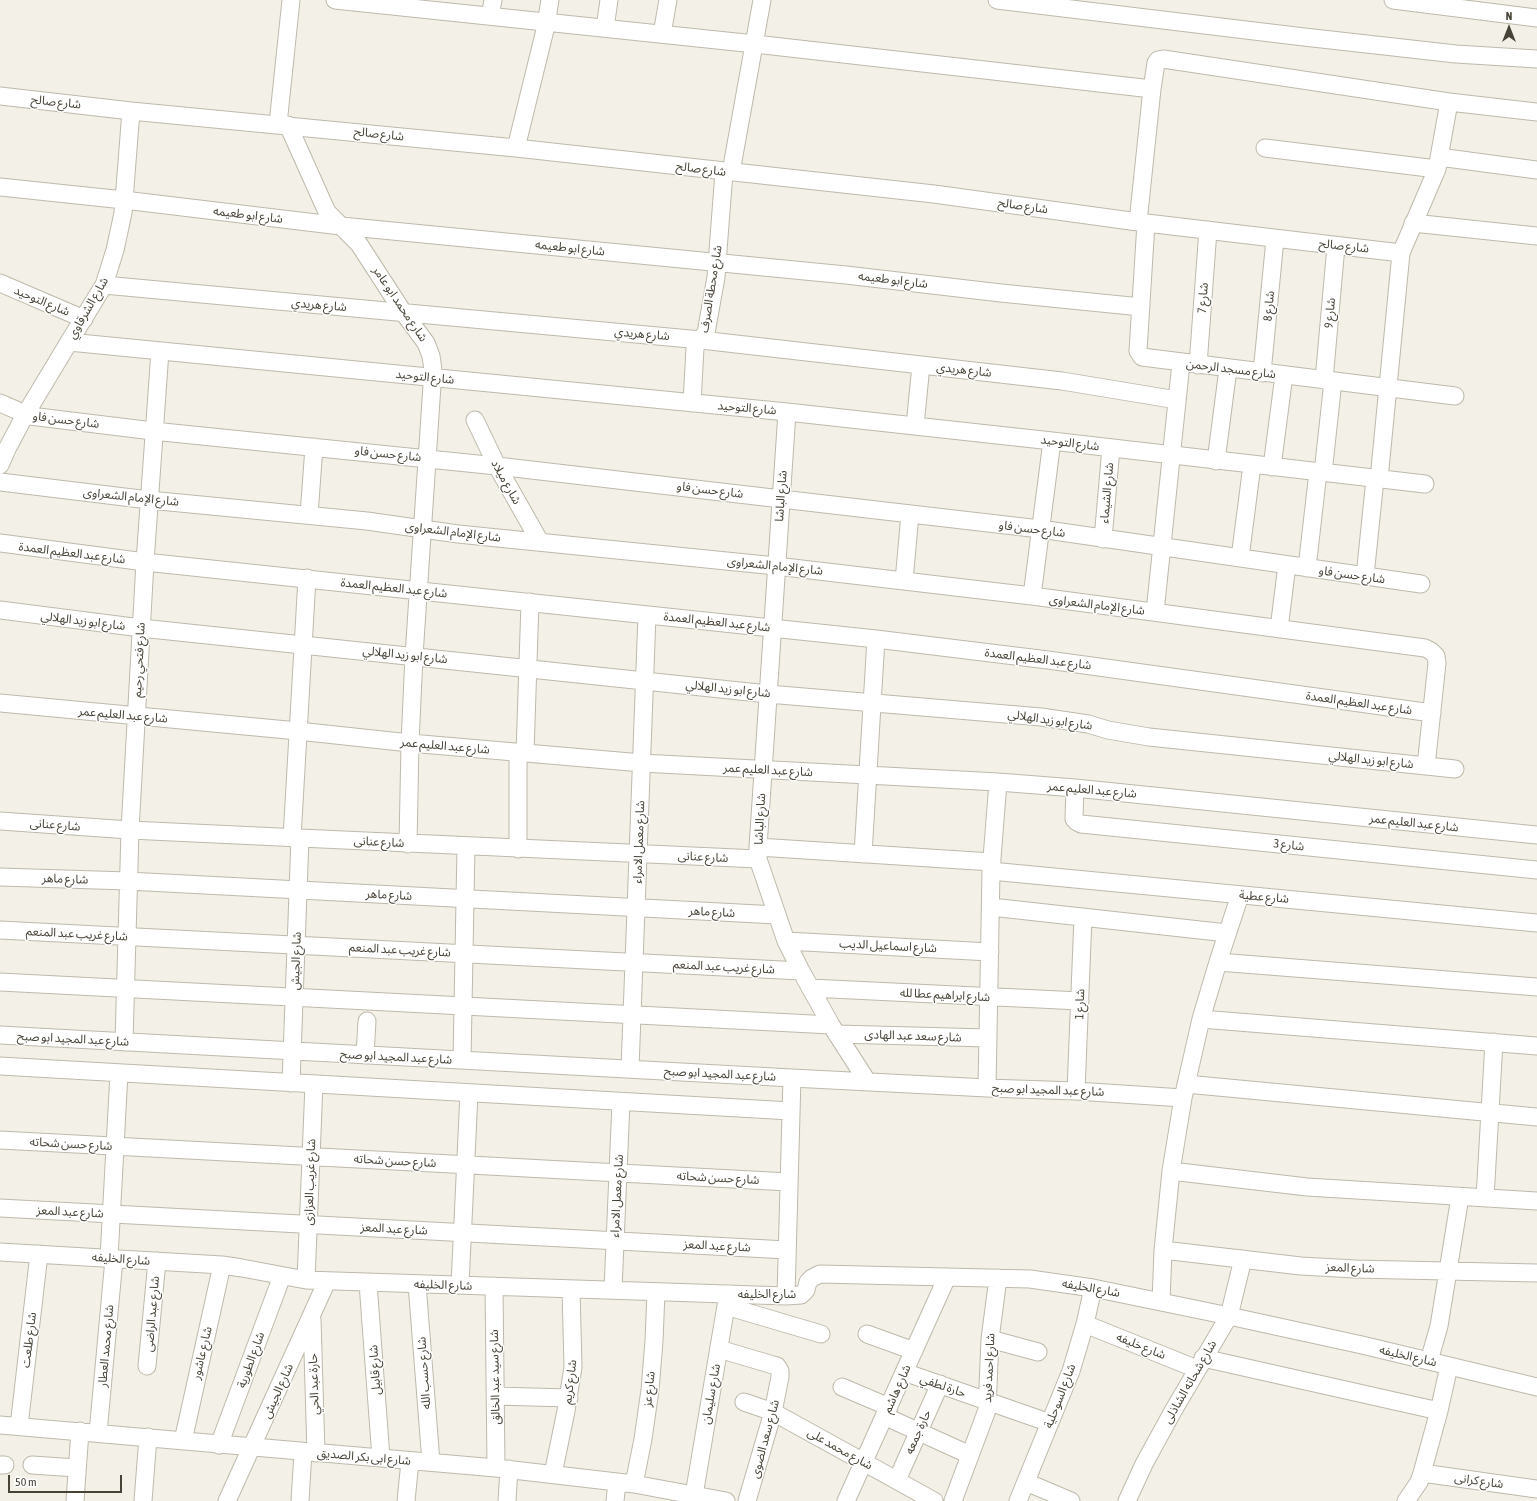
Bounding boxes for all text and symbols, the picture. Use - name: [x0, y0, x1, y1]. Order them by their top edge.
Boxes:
- north arrow: [1489, 8, 1529, 48]
- text: N: [1506, 10, 1512, 22]
- street label: شارع صالح: [30, 92, 82, 112]
- street label: شارع صالح: [353, 124, 405, 144]
- street label: شارع صالح: [675, 159, 727, 179]
- street label: شارع صالح: [997, 195, 1049, 217]
- street label: شارع ابو طعيمه: [212, 204, 284, 226]
- street label: شارع صالح: [1318, 236, 1370, 256]
- street label: شارع ابو طعيمه: [534, 237, 606, 259]
- street label: شارع محطة الصرف: [697, 244, 725, 334]
- street label: شارع محمد ابو عامر: [369, 264, 431, 344]
- street label: شارع ابو طعيمه: [857, 269, 929, 291]
- street label: شارع الشرقاوي: [65, 275, 111, 341]
- street label: شارع 7: [1195, 282, 1211, 314]
- street label: شارع التوحيد: [12, 283, 72, 319]
- street label: شارع 8: [1260, 290, 1278, 322]
- street label: شارع هريدي: [291, 295, 347, 315]
- street label: شارع 9: [1321, 297, 1339, 329]
- street label: شارع هريدي: [614, 324, 670, 344]
- street label: شارع مسجد الرحمن: [1185, 356, 1277, 382]
- street label: شارع هريدي: [936, 360, 992, 380]
- street label: شارع التوحيد: [395, 367, 455, 387]
- street label: شارع التوحيد: [717, 398, 777, 418]
- street label: شارع حسن فاو: [32, 409, 100, 431]
- street label: شارع التوحيد: [1040, 432, 1100, 454]
- street label: شارع حسن فاو: [354, 443, 422, 465]
- street label: شارع ميلاد: [488, 457, 524, 507]
- street label: شارع الشيماء: [1097, 462, 1117, 524]
- street label: شارع الباشا: [772, 470, 790, 522]
- street label: شارع حسن فاو: [676, 479, 744, 501]
- street label: شارع الإمام الشعراوى: [82, 485, 180, 509]
- street label: شارع حسن فاو: [998, 518, 1066, 540]
- street label: شارع الإمام الشعراوى: [404, 519, 502, 545]
- street label: شارع عبد العظيم العمدة: [18, 539, 126, 567]
- street label: شارع الإمام الشعراوى: [726, 554, 824, 578]
- street label: شارع حسن فاو: [1318, 563, 1386, 587]
- street label: شارع عبد العظيم العمدة: [340, 575, 448, 601]
- street label: شارع الإمام الشعراوى: [1048, 592, 1146, 618]
- street label: شارع ابو زيد الهلالي: [40, 609, 126, 633]
- street label: شارع عبد العظيم العمدة: [663, 609, 771, 635]
- street label: شارع فتحي رحيم: [130, 622, 148, 698]
- street label: شارع ابو زيد الهلالي: [362, 643, 448, 667]
- street label: شارع عبد العظيم العمدة: [984, 645, 1092, 673]
- street label: شارع ابو زيد الهلالي: [685, 677, 771, 701]
- street label: شارع عبد العظيم العمدة: [1305, 688, 1413, 718]
- street label: شارع عبد العليم عمر: [78, 704, 168, 726]
- street label: شارع ابو زيد الهلالي: [1007, 707, 1093, 733]
- street label: شارع عبد العليم عمر: [400, 735, 490, 757]
- street label: شارع ابو زيد الهلالي: [1328, 748, 1414, 772]
- street label: شارع عبد العليم عمر: [723, 760, 813, 780]
- street label: شارع عبد العليم عمر: [1047, 779, 1137, 801]
- street label: شارع الباشا: [751, 793, 769, 845]
- street label: شارع معمل الامراء: [630, 800, 648, 884]
- street label: شارع عبد العليم عمر: [1369, 811, 1459, 835]
- street label: شارع عنانى: [29, 816, 81, 834]
- street label: شارع عنانى: [353, 833, 405, 851]
- street label: شارع 3: [1273, 836, 1305, 854]
- street label: شارع عنانى: [677, 848, 729, 866]
- street label: شارع ماهر: [42, 871, 88, 887]
- street label: شارع ماهر: [365, 887, 413, 903]
- street label: شارع عطية: [1239, 888, 1289, 906]
- street label: شارع ماهر: [688, 904, 736, 920]
- street label: شارع غريب عبد المنعم: [26, 924, 128, 944]
- street label: شارع الجيش: [288, 932, 304, 990]
- street label: شارع اسماعيل الديب: [839, 936, 937, 956]
- street label: شارع غريب عبد المنعم: [349, 940, 451, 960]
- street label: شارع غريب عبد المنعم: [673, 957, 775, 977]
- street label: شارع ابراهيم عطا لله: [899, 985, 991, 1005]
- street label: شارع 1: [1072, 988, 1088, 1020]
- street label: شارع سعد عبد الهادى: [864, 1027, 962, 1045]
- street label: شارع عبد المجيد ابو صبح: [16, 1029, 130, 1049]
- street label: شارع عبد المجيد ابو صبح: [339, 1047, 453, 1067]
- street label: شارع عبد المجيد ابو صبح: [663, 1064, 777, 1084]
- street label: شارع عبد المجيد ابو صبح: [992, 1081, 1104, 1099]
- street label: شارع حسن شحاته: [29, 1135, 113, 1153]
- street label: شارع غريب العزازى: [301, 1138, 319, 1226]
- street label: شارع حسن شحاته: [353, 1152, 437, 1170]
- street label: شارع معمل الامراء: [608, 1154, 626, 1238]
- street label: شارع حسن شحاته: [676, 1169, 760, 1187]
- street label: شارع عبد المعز: [36, 1203, 104, 1221]
- street label: شارع عبد المعز: [360, 1220, 428, 1238]
- street label: شارع عبد المعز: [683, 1237, 751, 1255]
- street label: شارع الخليفه: [91, 1250, 151, 1268]
- street label: شارع المعز: [1325, 1260, 1375, 1276]
- street label: شارع عبد الراضى: [142, 1275, 162, 1353]
- street label: شارع الخليفه: [1061, 1276, 1121, 1300]
- street label: شارع الخليفه: [414, 1277, 472, 1293]
- street label: شارع الخليفه: [738, 1287, 796, 1301]
- street label: شارع محمد العطار: [95, 1304, 117, 1388]
- street label: شارع طلعت: [18, 1311, 40, 1369]
- street label: شارع عاشور: [189, 1325, 215, 1381]
- street label: شارع سيد عبد الخالق: [487, 1329, 503, 1425]
- street label: شارع الطورية: [234, 1330, 268, 1390]
- street label: شارع خليفه: [1114, 1330, 1168, 1362]
- street label: شارع احمد فريد: [980, 1333, 998, 1403]
- street label: شارع حسب الله: [414, 1336, 434, 1410]
- street label: شارع شحاته الشاذلى: [1160, 1338, 1220, 1426]
- street label: شارع الخليفه: [1378, 1342, 1438, 1370]
- street label: شارع قابيل: [366, 1344, 384, 1396]
- street label: حارة عبد الحي: [306, 1353, 322, 1415]
- street label: شارع كريم: [560, 1359, 580, 1405]
- street label: شارع الجيش: [260, 1361, 296, 1421]
- street label: شارع السوحلية: [1041, 1362, 1079, 1430]
- street label: شارع سليمان: [699, 1363, 723, 1425]
- street label: شارع هاشم: [880, 1363, 914, 1415]
- street label: شارع عز: [640, 1370, 658, 1408]
- street label: حارة لطفي: [918, 1371, 968, 1401]
- street label: شارع سعد الضوى: [748, 1398, 782, 1480]
- street label: حارة جمعه: [902, 1408, 934, 1456]
- street label: شارع محمد على: [805, 1425, 875, 1473]
- street label: شارع ابى بكر الصديق: [316, 1446, 412, 1468]
- scale bar: [10, 1467, 124, 1493]
- street label: شارع كرانى: [1454, 1470, 1504, 1492]
- text: 50 m: [15, 1475, 37, 1489]

